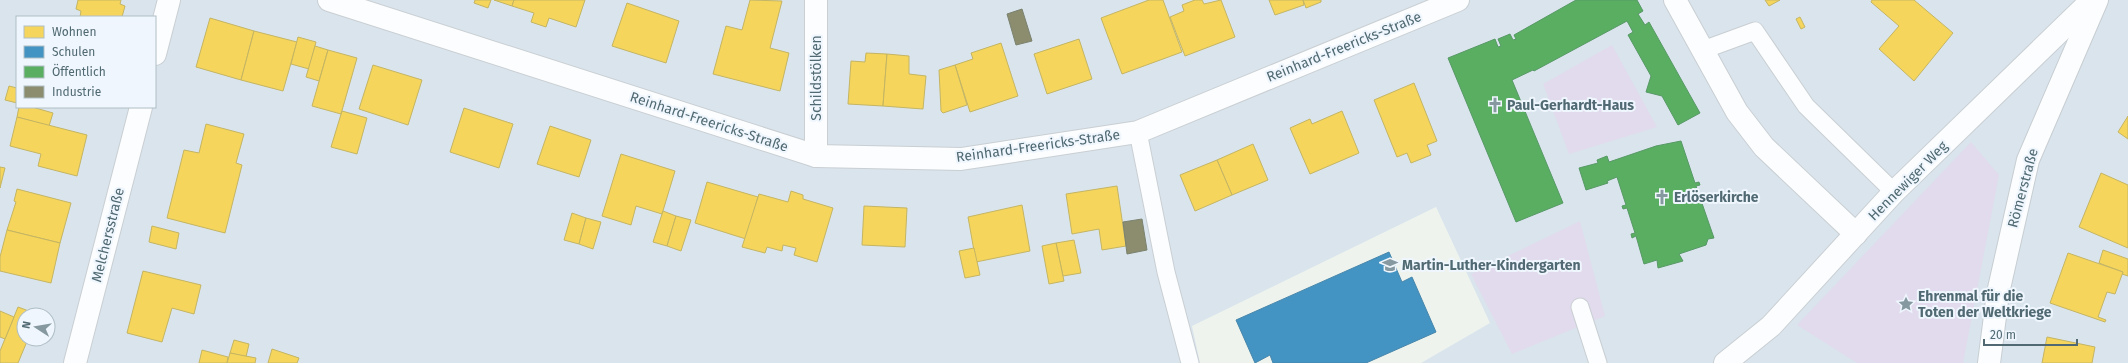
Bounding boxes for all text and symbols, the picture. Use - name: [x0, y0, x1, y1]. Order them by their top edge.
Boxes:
- street label: Reinhard-Freericks-Straße: [1264, 8, 1424, 86]
- legend: [16, 16, 156, 108]
- text: Wohnen: [52, 25, 96, 39]
- street label: Schildstölken: [808, 35, 825, 121]
- text: Schulen: [52, 45, 95, 59]
- text: Öffentlich: [52, 63, 106, 79]
- text: Industrie: [52, 85, 101, 99]
- street label: Reinhard-Freericks-Straße: [628, 88, 790, 156]
- church icon: Paul-Gerhardt-Haus: [1486, 96, 1504, 114]
- place label: Paul-Gerhardt-Haus: [1507, 97, 1634, 114]
- street label: Reinhard-Freericks-Straße: [955, 126, 1121, 166]
- street label: Hennewiger Weg: [1865, 137, 1952, 224]
- street label: Römerstraße: [2004, 147, 2042, 229]
- street label: Melchersstraße: [88, 186, 128, 284]
- church icon: Erlöserkirche: [1653, 188, 1671, 206]
- place label: Erlöserkirche: [1674, 189, 1759, 206]
- school or university icon: Martin-Luther-Kindergarten: [1381, 256, 1399, 274]
- place label: Martin-Luther-Kindergarten: [1402, 257, 1581, 274]
- place label: Ehrenmal für die Toten der Weltkriege: [1918, 288, 2052, 321]
- place icon: Ehrenmal für die Toten der Weltkriege: [1897, 295, 1915, 313]
- north arrow: [16, 307, 56, 347]
- text: N: [20, 320, 34, 330]
- scale bar: [1984, 321, 2077, 347]
- text: 20 m: [1990, 328, 2016, 342]

